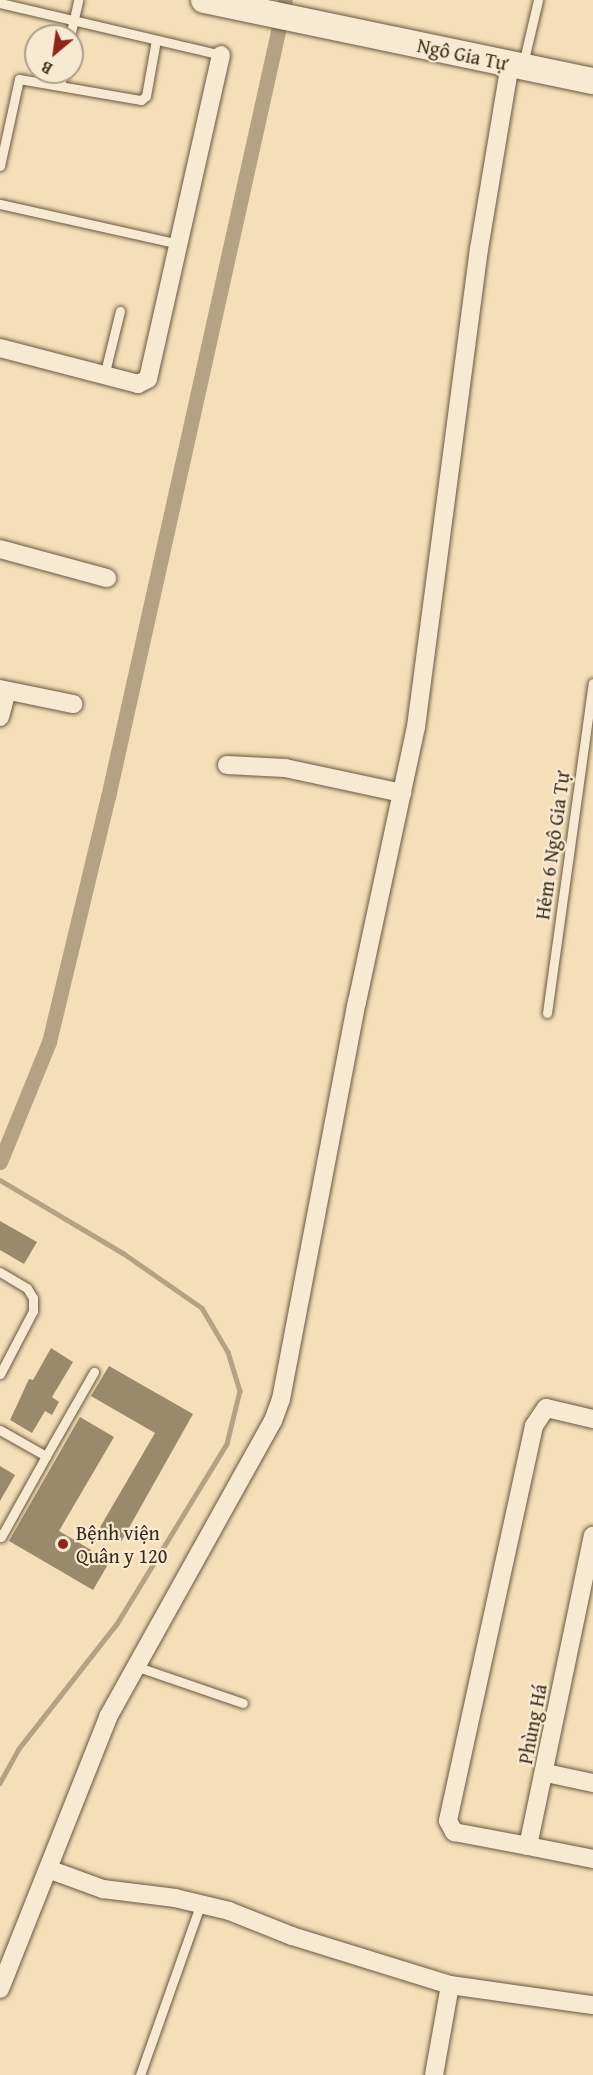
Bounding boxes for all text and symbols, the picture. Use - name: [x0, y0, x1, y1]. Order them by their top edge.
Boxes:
- north arrow: [24, 24, 84, 84]
- street label: Ngô Gia Tự: [415, 33, 511, 75]
- text: B: [36, 55, 56, 81]
- street label: Hẻm 6 Ngô Gia Tự: [530, 769, 574, 921]
- place label: Bệnh viện Quân y 120: [76, 1520, 167, 1567]
- marker: Bệnh viện Quân y 120: [54, 1535, 72, 1553]
- street label: Phùng Há: [512, 1682, 552, 1766]

